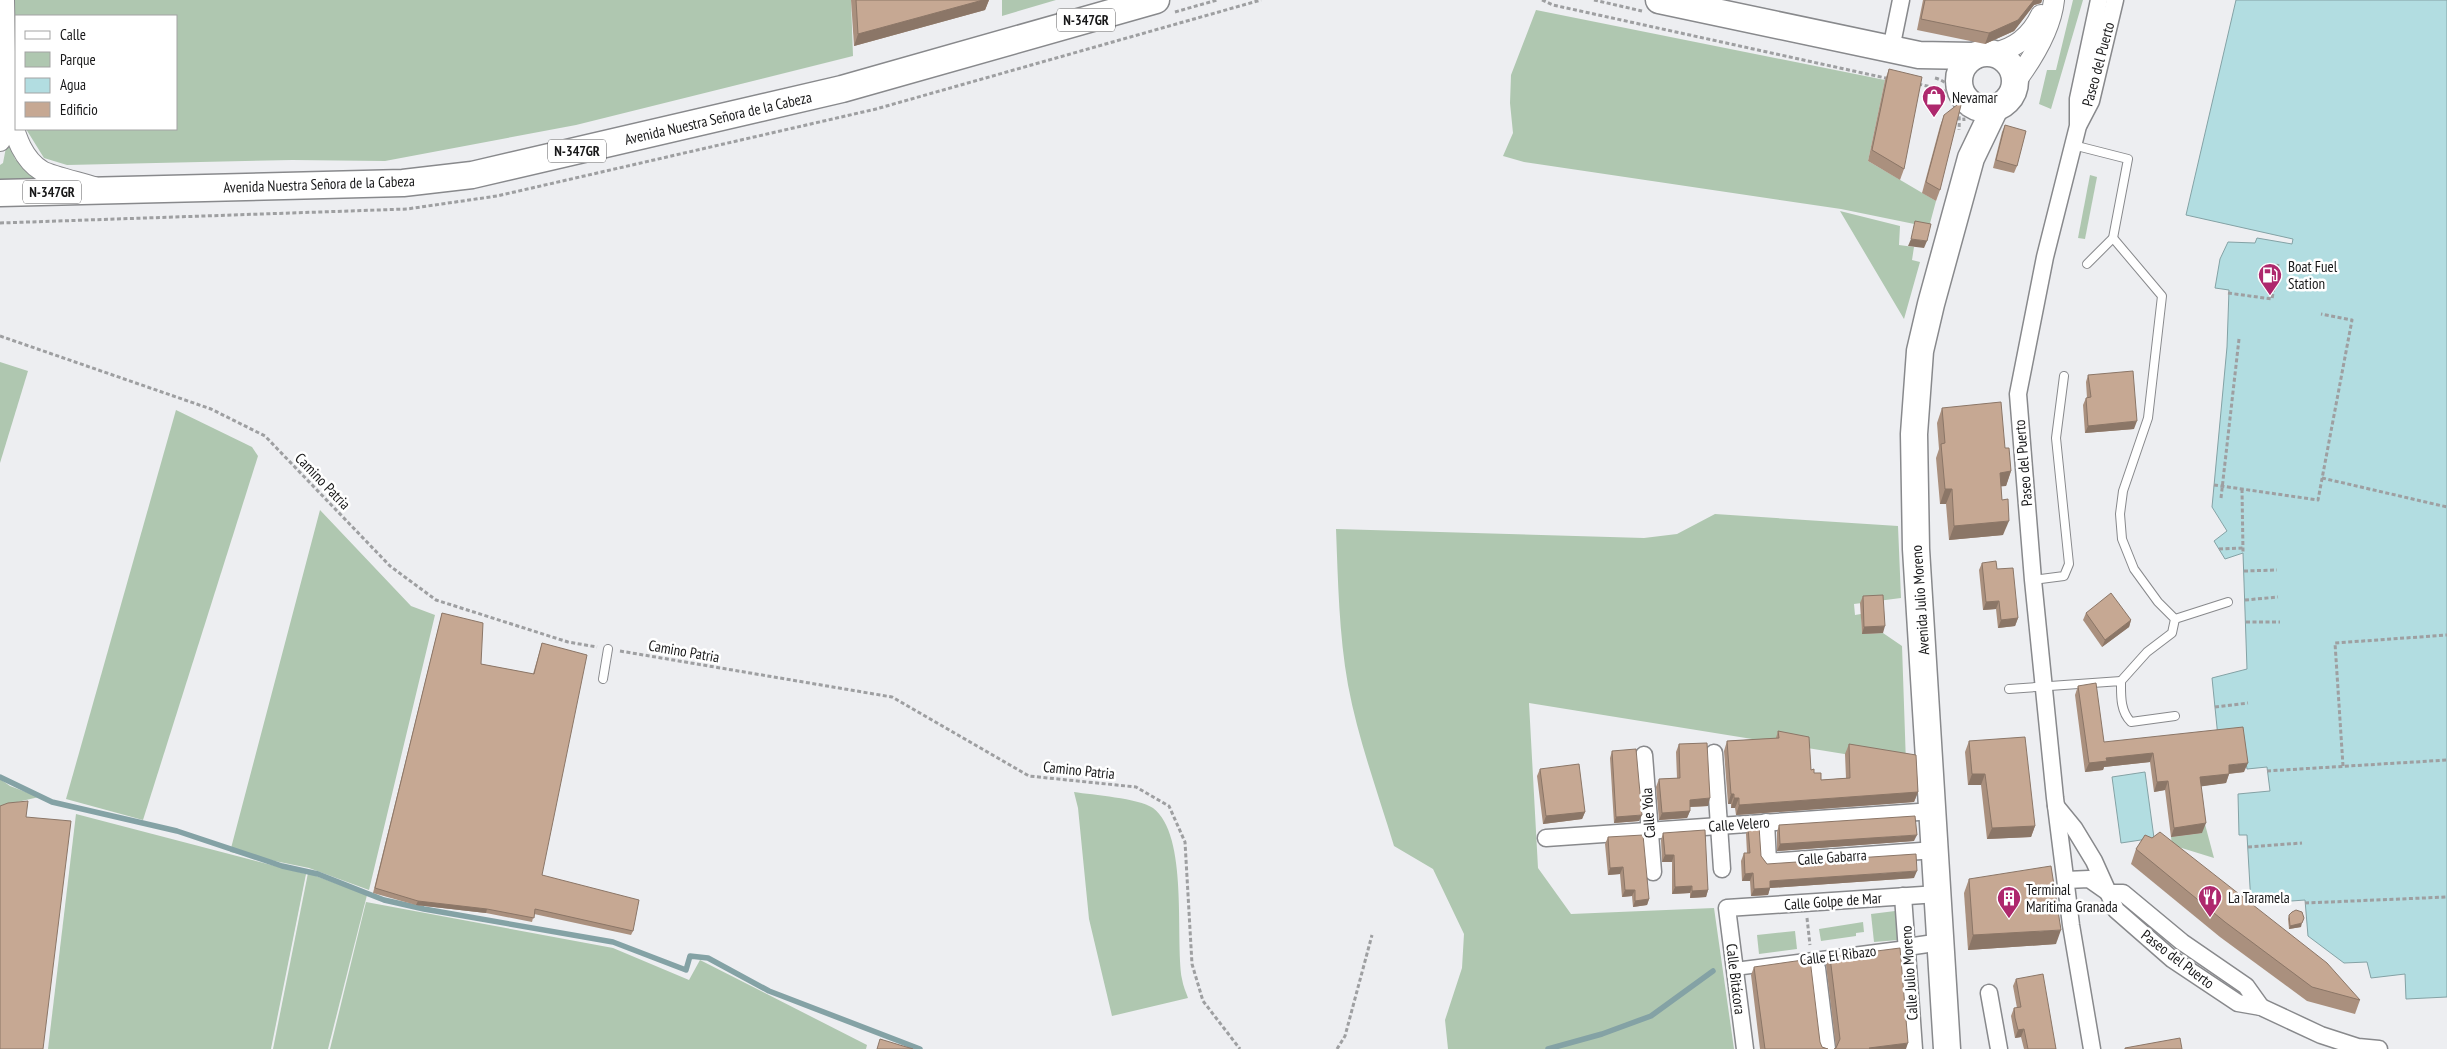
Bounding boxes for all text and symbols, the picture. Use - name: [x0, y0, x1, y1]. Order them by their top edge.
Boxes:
- road number: N-347GR: [1057, 8, 1115, 32]
- legend: [15, 15, 178, 130]
- street label: Paseo del Puerto: [2078, 20, 2118, 108]
- text: Calle: [60, 25, 86, 44]
- text: Parque: [60, 50, 96, 69]
- text: Agua: [60, 75, 86, 94]
- shop icon: Nevamar: [1921, 84, 1947, 118]
- street label: Avenida Nuestra Señora de la Cabeza: [623, 87, 813, 149]
- place label: Nevamar: [1952, 88, 1999, 107]
- text: Edificio: [60, 100, 98, 119]
- road number: N-347GR: [548, 140, 606, 162]
- street label: Avenida Nuestra Señora de la Cabeza: [223, 171, 415, 197]
- road number: N-347GR: [23, 180, 81, 203]
- place label: Boat Fuel Station: [2288, 257, 2338, 293]
- fuel station icon: Boat Fuel Station: [2257, 262, 2283, 296]
- street label: Paseo del Puerto: [2010, 419, 2036, 507]
- street label: Camino Patria: [291, 449, 355, 513]
- street label: Avenida Julio Moreno: [1907, 544, 1933, 656]
- street label: Camino Patria: [647, 635, 721, 667]
- street label: Camino Patria: [1042, 757, 1116, 783]
- street label: Calle Yola: [1637, 787, 1659, 839]
- street label: Calle Velero: [1708, 812, 1770, 836]
- street label: Calle Gabarra: [1797, 845, 1867, 869]
- place label: Terminal Marítima Granada: [2026, 880, 2118, 916]
- restaurant icon: La Taramela: [2197, 884, 2223, 918]
- building icon: Terminal Marítima Granada: [1996, 885, 2022, 919]
- street label: Calle Golpe de Mar: [1784, 888, 1883, 914]
- place label: La Taramela: [2228, 888, 2290, 907]
- street label: Calle Julio Moreno: [1896, 925, 1922, 1021]
- street label: Paseo del Puerto: [2138, 925, 2218, 993]
- street label: Calle El Ribazo: [1799, 941, 1877, 969]
- street label: Calle Bitácora: [1722, 943, 1750, 1015]

